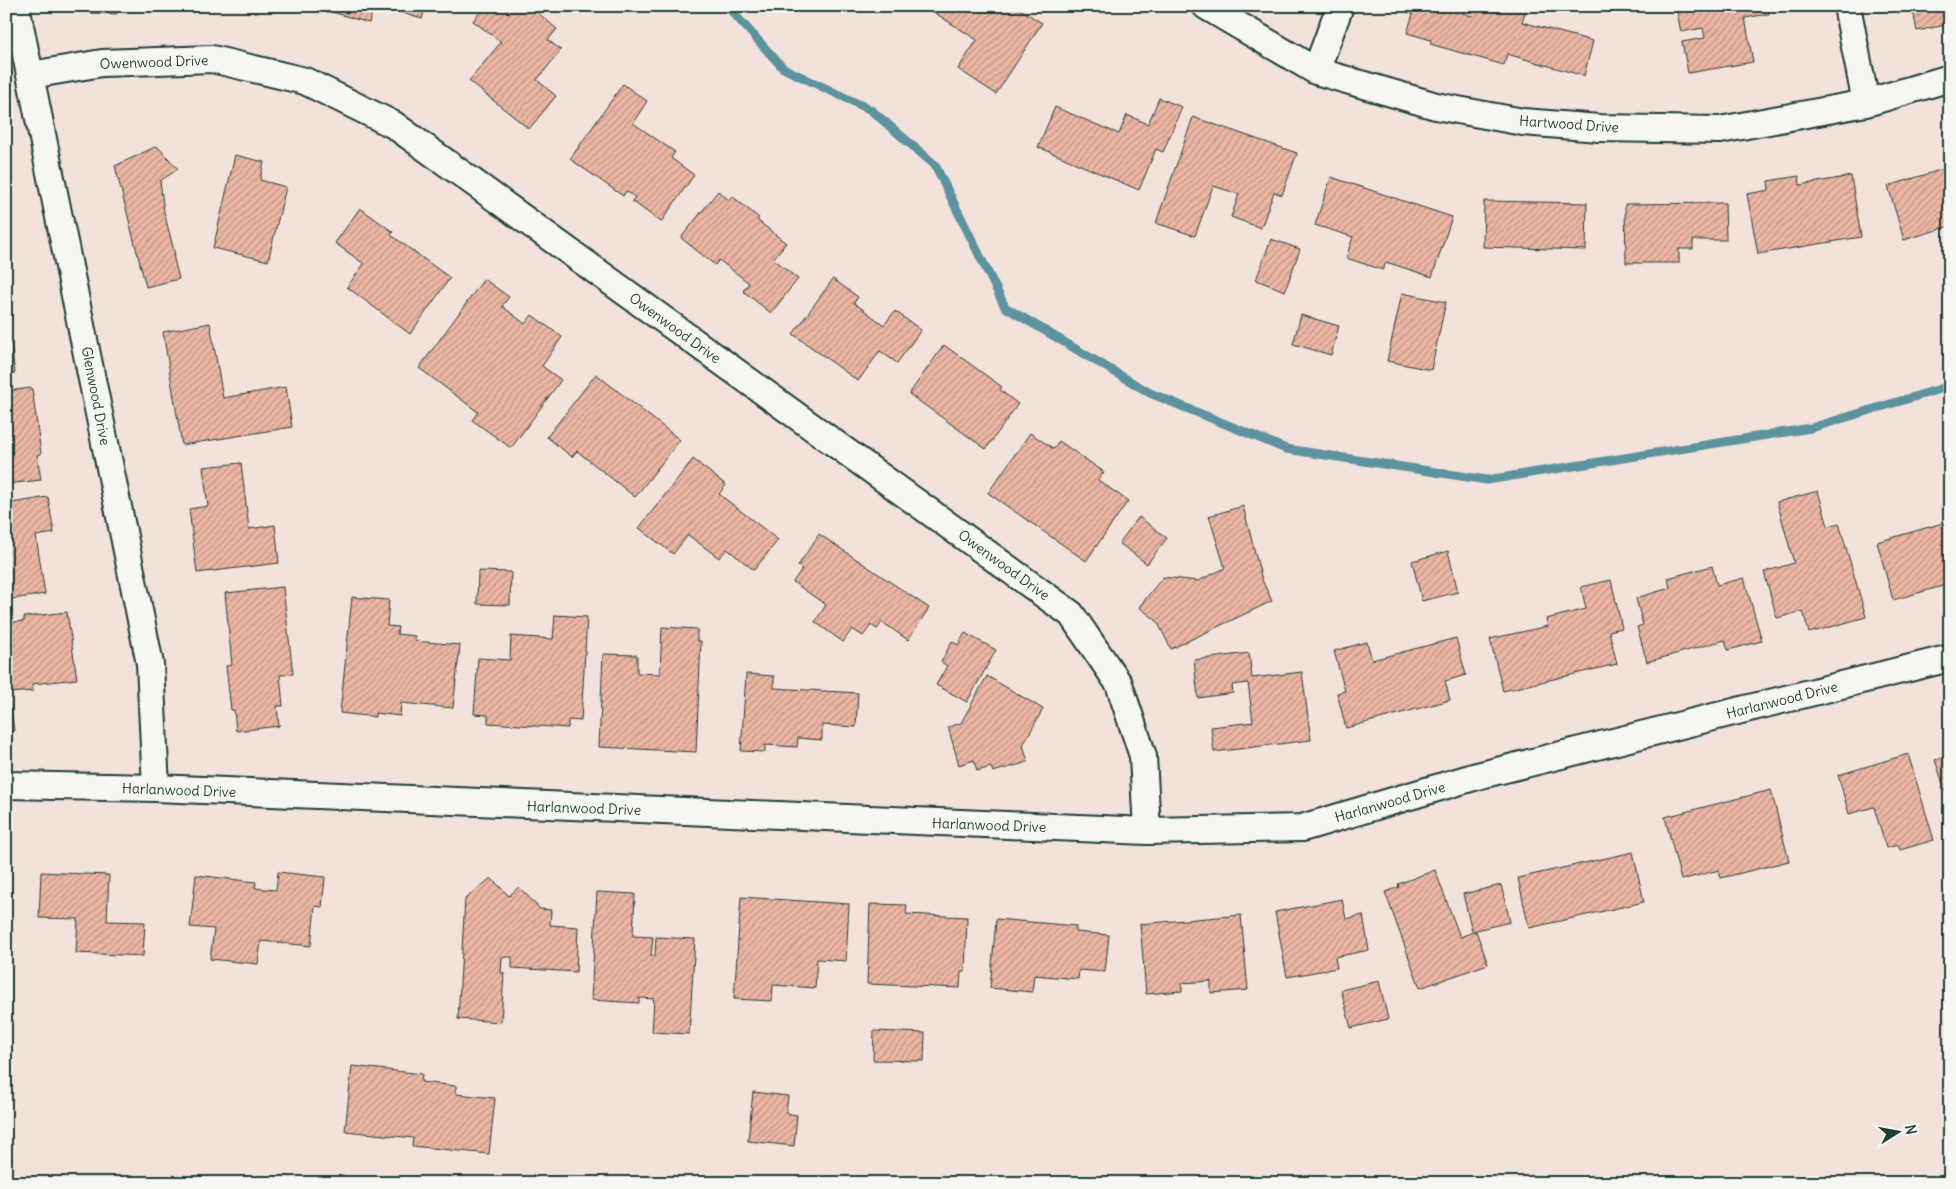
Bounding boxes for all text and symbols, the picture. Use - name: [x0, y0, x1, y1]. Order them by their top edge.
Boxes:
- street label: Owenwood Drive: [99, 51, 209, 73]
- street label: Hartwood Drive: [1519, 112, 1619, 136]
- street label: Owenwood Drive: [626, 289, 724, 367]
- street label: Glenwood Drive: [78, 345, 114, 447]
- street label: Owenwood Drive: [955, 526, 1053, 604]
- street label: Harlanwood Drive: [1724, 677, 1840, 723]
- street label: Harlanwood Drive: [1333, 778, 1447, 826]
- street label: Harlanwood Drive: [122, 779, 236, 801]
- street label: Harlanwood Drive: [527, 797, 641, 819]
- street label: Harlanwood Drive: [932, 814, 1046, 836]
- north arrow: [1874, 1106, 1924, 1156]
- text: N: [1901, 1123, 1921, 1136]

